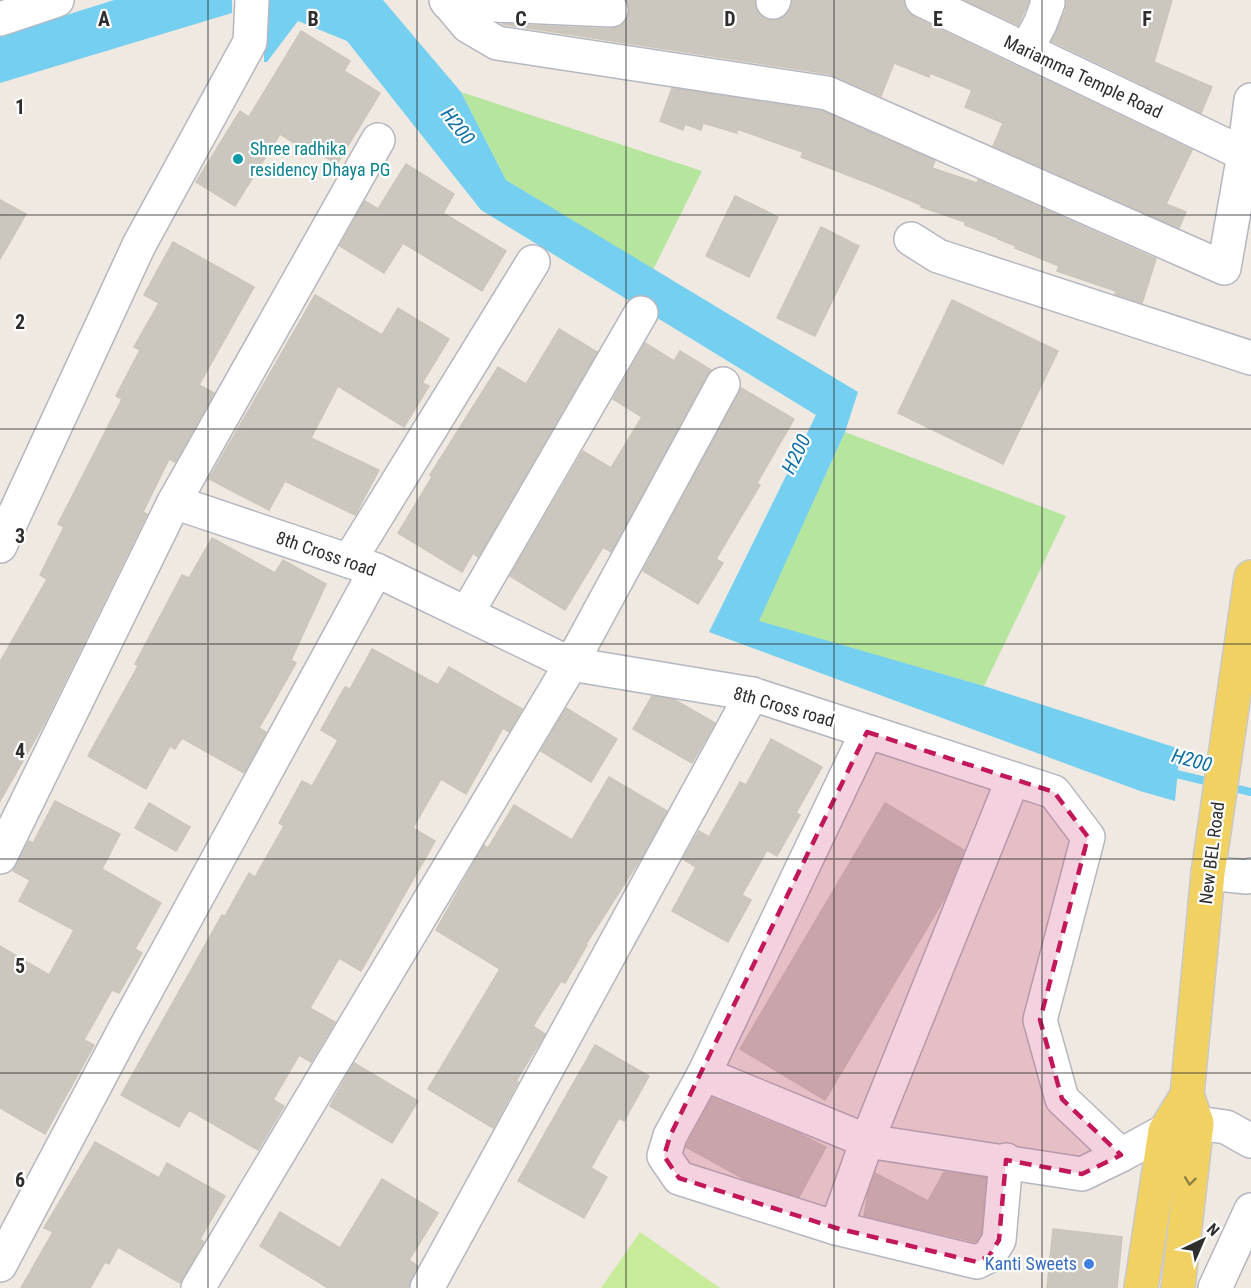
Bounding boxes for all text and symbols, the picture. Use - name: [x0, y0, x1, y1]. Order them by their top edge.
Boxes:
- text: A: [98, 7, 110, 31]
- text: B: [307, 7, 319, 31]
- text: C: [515, 7, 527, 31]
- text: D: [724, 7, 736, 31]
- text: E: [933, 7, 943, 31]
- text: F: [1142, 7, 1152, 31]
- street label: Mariamma Temple Road: [1001, 31, 1166, 122]
- text: 1: [15, 95, 25, 119]
- water label: H200: [436, 103, 480, 150]
- place label: Shree radhika residency Dhaya PG: [250, 138, 390, 180]
- marker: Shree radhika residency Dhaya PG: [231, 152, 245, 166]
- text: 2: [15, 310, 25, 334]
- water label: H200: [776, 430, 816, 478]
- text: 3: [15, 524, 25, 548]
- street label: 8th Cross road: [274, 527, 379, 580]
- street label: 8th Cross road: [731, 682, 837, 731]
- text: 4: [15, 739, 25, 763]
- water label: H200: [1169, 743, 1215, 777]
- street label: New BEL Road: [1195, 801, 1228, 905]
- text: 5: [15, 954, 25, 978]
- text: 6: [15, 1168, 25, 1192]
- one-way arrow: [1185, 1177, 1197, 1186]
- north arrow: [1173, 1210, 1233, 1270]
- text: N: [1203, 1219, 1223, 1240]
- place label: Kanti Sweets: [985, 1253, 1077, 1274]
- marker: Kanti Sweets: [1082, 1257, 1096, 1271]

